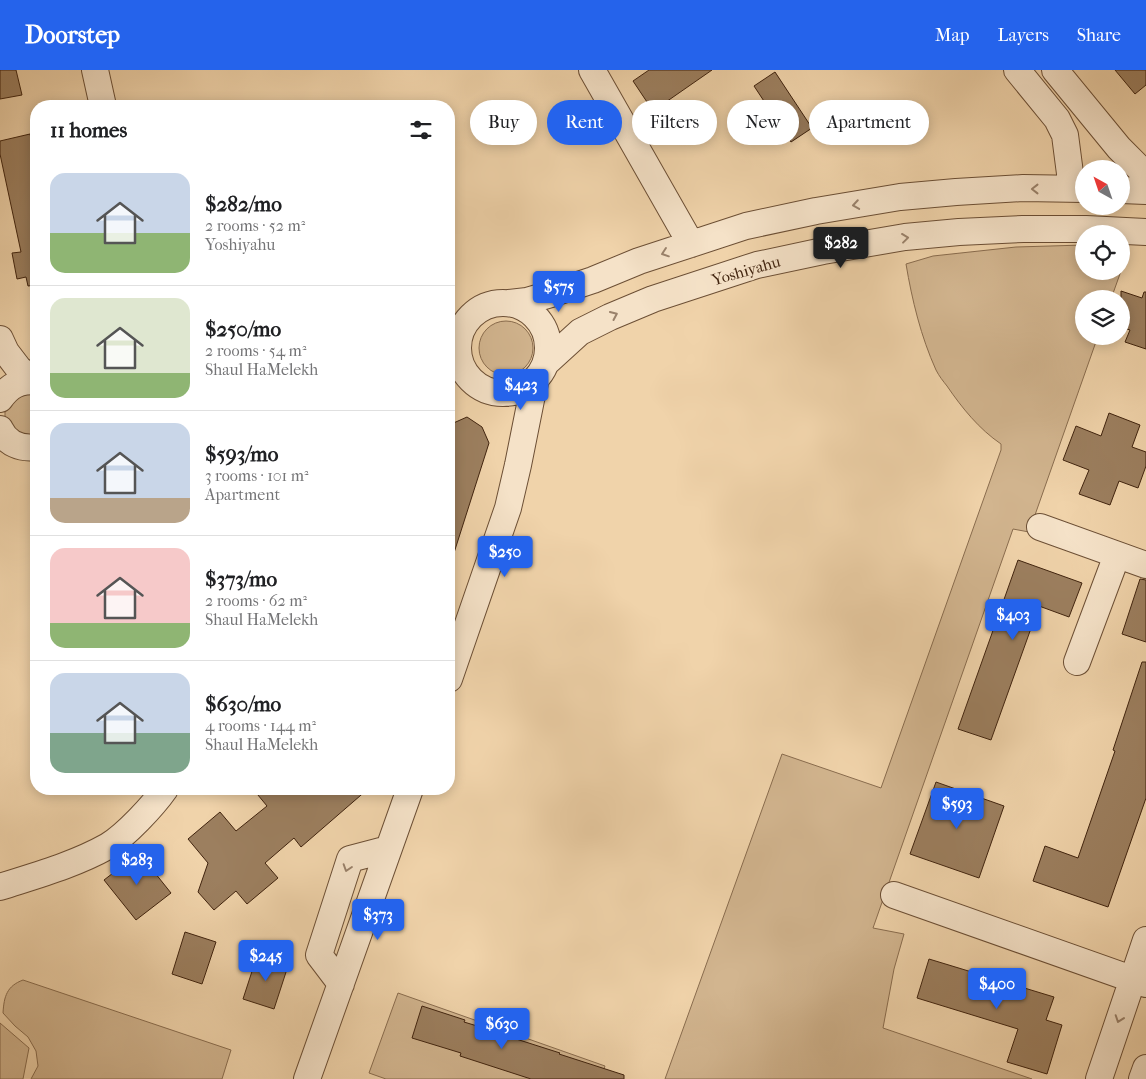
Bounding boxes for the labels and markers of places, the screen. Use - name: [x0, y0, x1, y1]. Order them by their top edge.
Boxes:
- pin: $282: [811, 226, 871, 269]
- pin: $575: [529, 270, 589, 313]
- pin: $423: [491, 368, 551, 411]
- pin: $250: [475, 536, 535, 578]
- pin: $403: [983, 598, 1043, 641]
- pin: $593: [927, 788, 987, 830]
- pin: $283: [107, 844, 167, 886]
- pin: $373: [348, 898, 408, 941]
- pin: $245: [236, 940, 296, 982]
- pin: $400: [967, 968, 1027, 1010]
- pin: $630: [472, 1008, 532, 1050]

